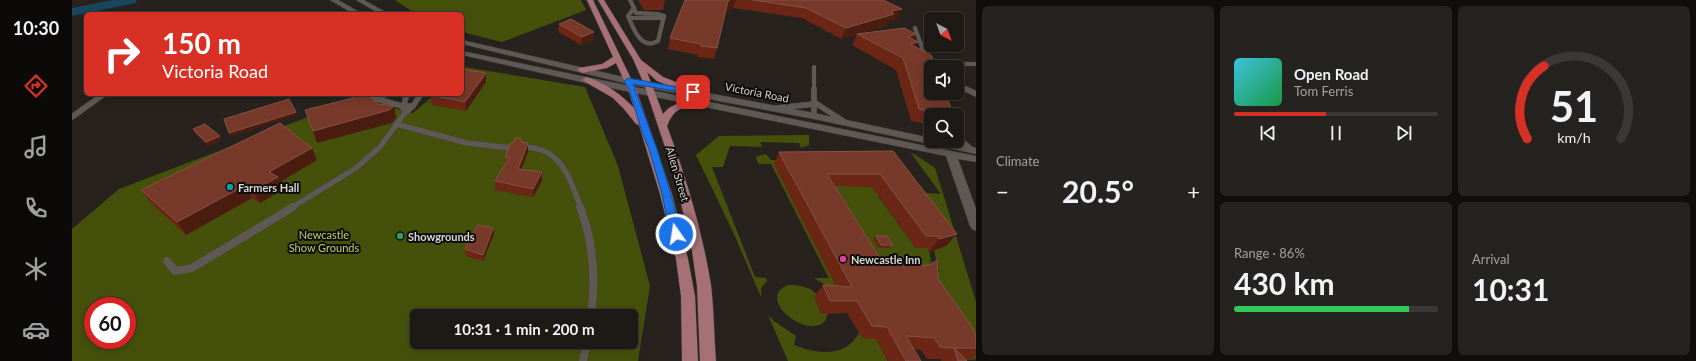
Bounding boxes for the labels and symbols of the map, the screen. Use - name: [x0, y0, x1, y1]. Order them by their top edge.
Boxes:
- north arrow: [924, 12, 964, 52]
- pin: [676, 75, 710, 109]
- street label: Victoria Road: [724, 79, 790, 105]
- street label: Allen Street: [664, 145, 692, 203]
- place label: Farmers Hall: [238, 181, 299, 194]
- marker: Farmers Hall: [225, 182, 235, 192]
- position arrow: [655, 213, 697, 255]
- park label: Newcastle Show Grounds: [289, 228, 360, 254]
- place label: Showgrounds: [408, 230, 475, 243]
- marker: Showgrounds: [395, 231, 405, 241]
- place label: Newcastle Inn: [851, 253, 921, 266]
- marker: Newcastle Inn: [838, 254, 848, 264]
- speed limit sign: 60: [84, 297, 136, 349]

